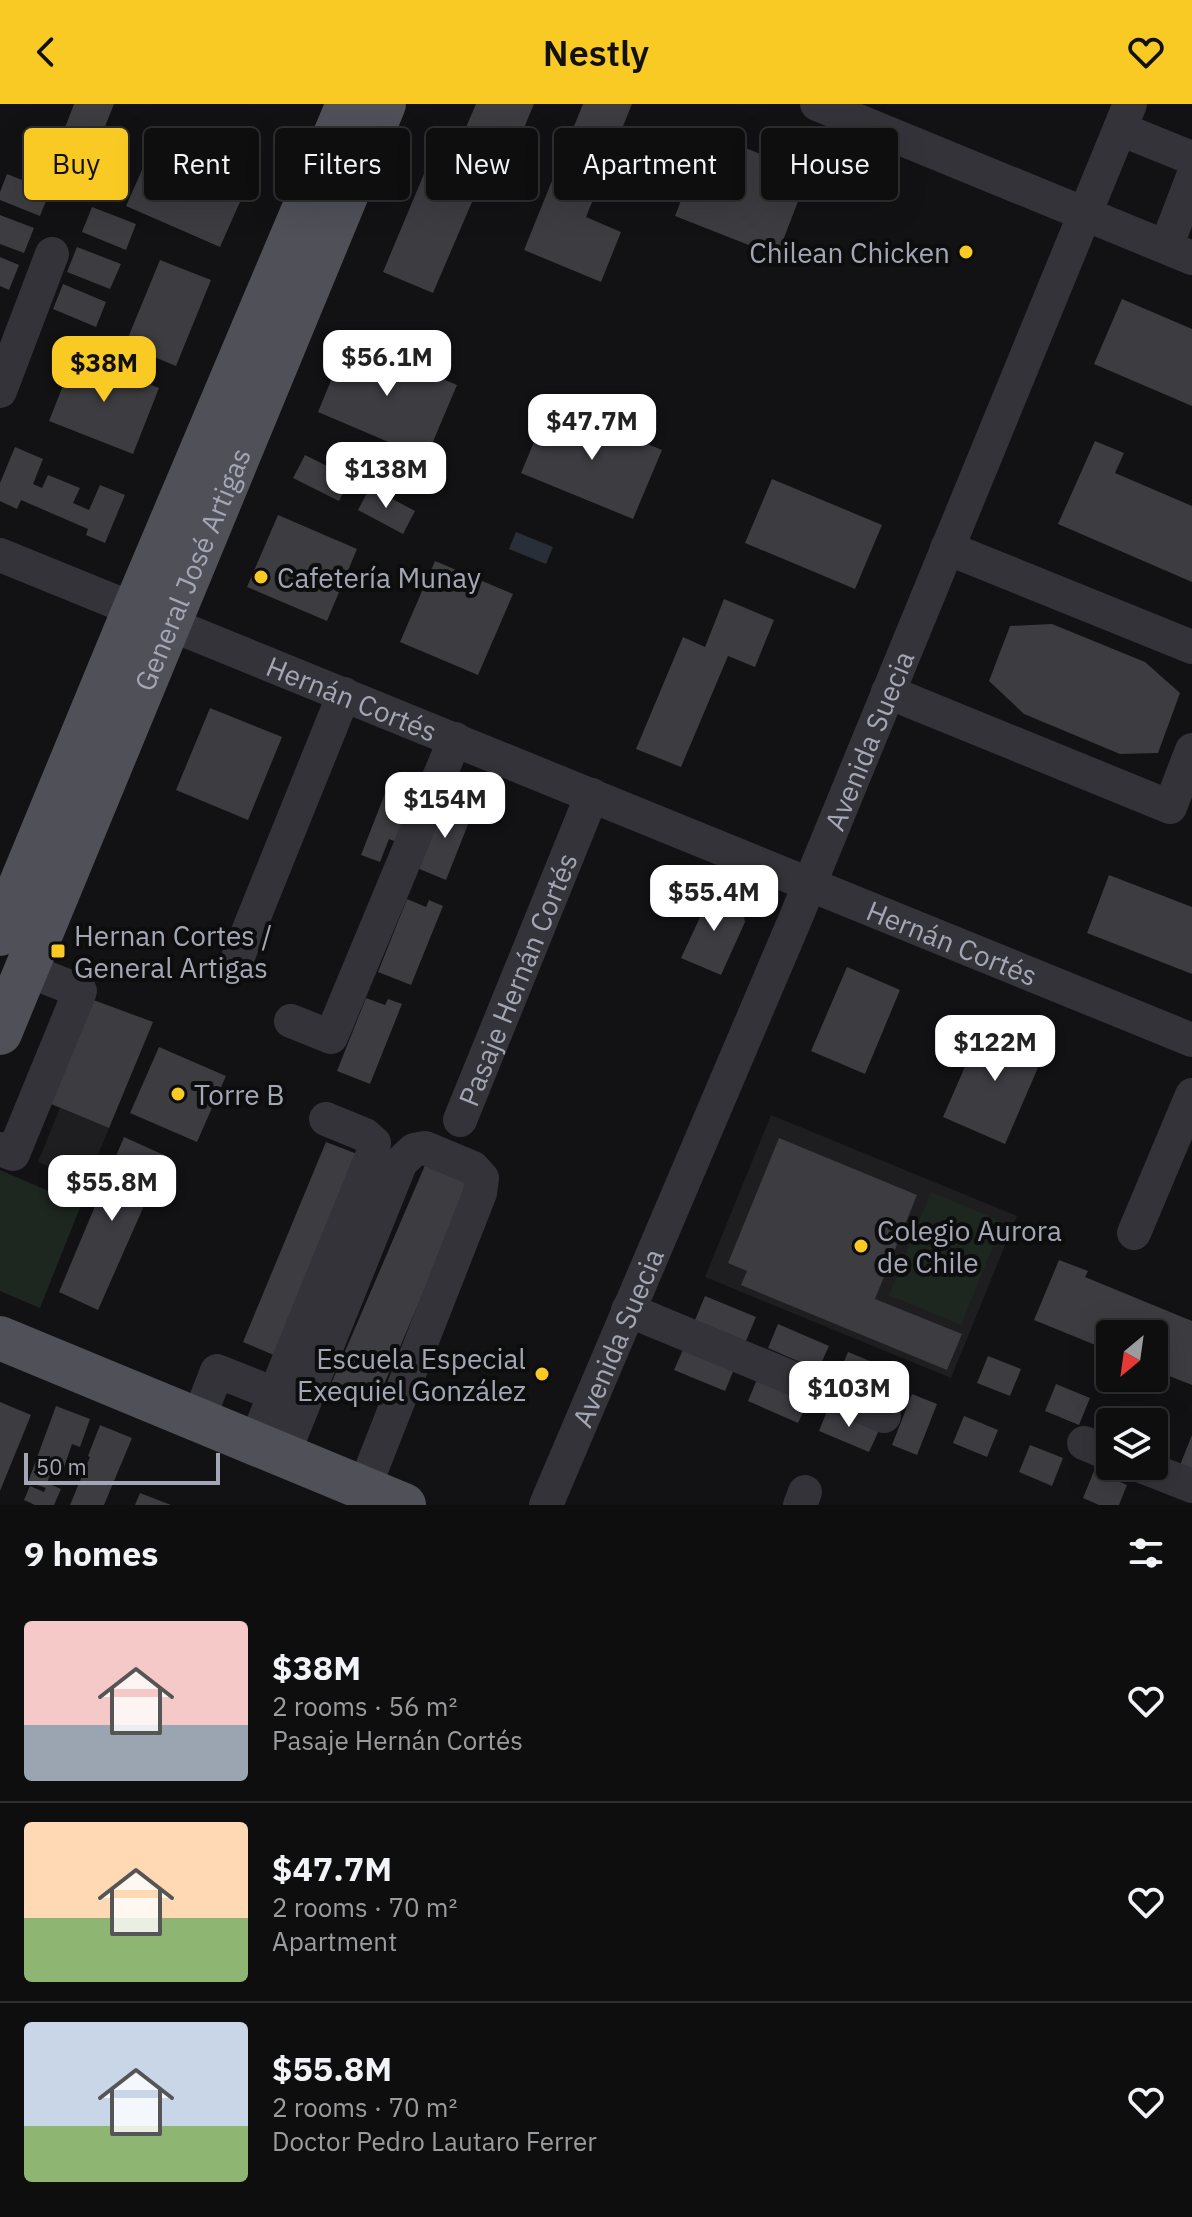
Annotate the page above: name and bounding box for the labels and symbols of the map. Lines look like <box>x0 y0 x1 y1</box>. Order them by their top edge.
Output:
place label: Chilean Chicken <box>749 234 950 271</box>
marker: Chilean Chicken <box>957 243 975 261</box>
pin: $56.1M <box>322 330 452 398</box>
pin: $38M <box>57 336 151 404</box>
pin: $47.7M <box>527 394 657 462</box>
street label: General José Artigas <box>125 442 258 696</box>
pin: $138M <box>330 442 442 510</box>
place label: Cafetería Munay <box>277 559 481 596</box>
marker: Cafetería Munay <box>252 568 270 586</box>
street label: Avenida Suecia <box>815 645 922 836</box>
street label: Hernán Cortés <box>261 647 443 749</box>
pin: $154M <box>389 772 501 840</box>
street label: Pasaje Hernán Cortés <box>449 847 585 1111</box>
pin: $55.4M <box>649 865 779 933</box>
street label: Hernán Cortés <box>861 891 1043 994</box>
place label: Hernan Cortes / General Artigas <box>74 917 272 986</box>
marker: Hernan Cortes / General Artigas <box>49 942 67 960</box>
pin: $122M <box>939 1015 1051 1083</box>
place label: Torre B <box>194 1076 285 1113</box>
marker: Torre B <box>169 1085 187 1103</box>
pin: $55.8M <box>47 1155 177 1223</box>
place label: Colegio Aurora de Chile <box>877 1212 1062 1281</box>
marker: Colegio Aurora de Chile <box>852 1237 870 1255</box>
street label: Avenida Suecia <box>563 1243 672 1433</box>
north arrow <box>1096 1320 1168 1392</box>
place label: Escuela Especial Exequiel González <box>297 1340 526 1409</box>
pin: $103M <box>793 1361 905 1429</box>
marker: Escuela Especial Exequiel González <box>533 1365 551 1383</box>
scale bar <box>24 1449 220 1485</box>

